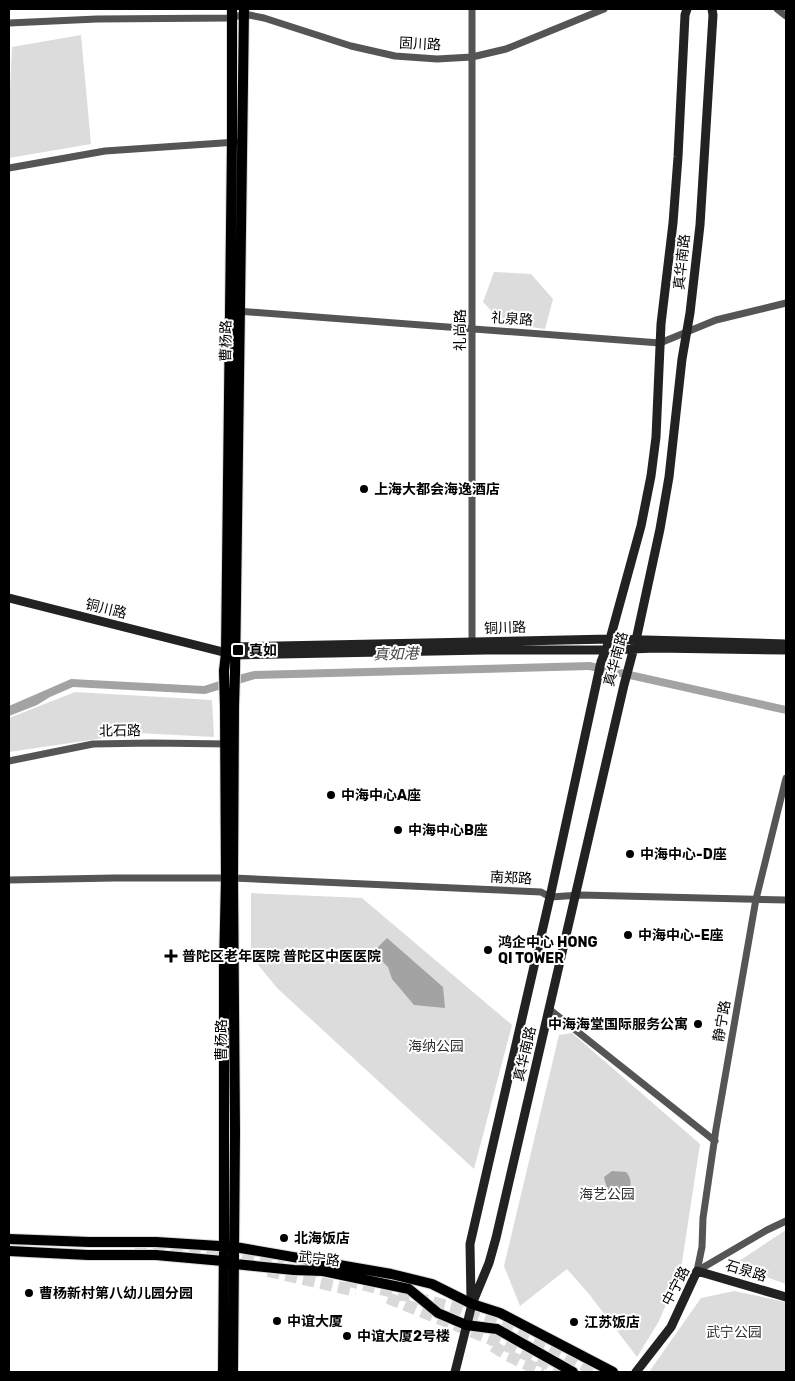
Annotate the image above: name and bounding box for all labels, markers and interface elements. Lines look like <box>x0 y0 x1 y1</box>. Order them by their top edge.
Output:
street label: 固川路 <box>399 34 441 54</box>
street label: 真华南路 <box>671 233 693 291</box>
street label: 礼尚路 <box>452 309 469 351</box>
street label: 礼泉路 <box>490 309 534 329</box>
street label: 曹杨路 <box>217 320 235 362</box>
place label: 上海大都会海逸酒店 <box>374 481 500 498</box>
marker: 上海大都会海逸酒店 <box>358 483 370 495</box>
street label: 铜川路 <box>84 596 128 622</box>
street label: 铜川路 <box>484 619 526 637</box>
street label: 真华南路 <box>601 630 631 688</box>
place label: 真如 <box>249 642 277 659</box>
marker: 真如 <box>231 643 245 657</box>
water label: 真如港 <box>373 645 421 663</box>
street label: 北石路 <box>99 722 141 740</box>
place label: 中海中心A座 <box>341 787 421 804</box>
marker: 中海中心A座 <box>325 789 337 801</box>
place label: 中海中心B座 <box>408 822 488 839</box>
marker: 中海中心B座 <box>392 824 404 836</box>
place label: 中海中心-D座 <box>640 846 727 863</box>
marker: 中海中心-D座 <box>624 848 636 860</box>
street label: 南郑路 <box>490 868 532 888</box>
place label: 中海中心-E座 <box>638 927 724 944</box>
marker: 中海中心-E座 <box>622 929 634 941</box>
place label: 鸿企中心 HONG QI TOWER <box>498 934 598 967</box>
marker: 鸿企中心 HONG QI TOWER <box>482 944 494 956</box>
place label: 普陀区老年医院 普陀区中医医院 <box>182 948 381 965</box>
marker: 普陀区老年医院 普陀区中医医院 <box>164 949 178 963</box>
street label: 静宁路 <box>710 999 734 1043</box>
place label: 中海海堂国际服务公寓 <box>548 1016 688 1033</box>
marker: 中海海堂国际服务公寓 <box>692 1018 704 1030</box>
street label: 曹杨路 <box>213 1019 230 1061</box>
street label: 真华南路 <box>510 1025 540 1083</box>
park label: 海纳公园 <box>408 1038 464 1055</box>
park label: 海艺公园 <box>579 1186 635 1203</box>
place label: 北海饭店 <box>294 1230 350 1247</box>
marker: 北海饭店 <box>278 1232 290 1244</box>
street label: 武宁路 <box>297 1248 341 1270</box>
street label: 石泉路 <box>723 1257 769 1285</box>
street label: 中宁路 <box>659 1263 693 1309</box>
place label: 曹杨新村第八幼儿园分园 <box>39 1285 193 1302</box>
marker: 曹杨新村第八幼儿园分园 <box>23 1287 35 1299</box>
place label: 中谊大厦 <box>287 1313 343 1330</box>
place label: 江苏饭店 <box>584 1314 640 1331</box>
marker: 中谊大厦 <box>271 1315 283 1327</box>
marker: 江苏饭店 <box>568 1316 580 1328</box>
park label: 武宁公园 <box>706 1324 762 1341</box>
place label: 中谊大厦2号楼 <box>357 1328 450 1345</box>
marker: 中谊大厦2号楼 <box>341 1330 353 1342</box>

